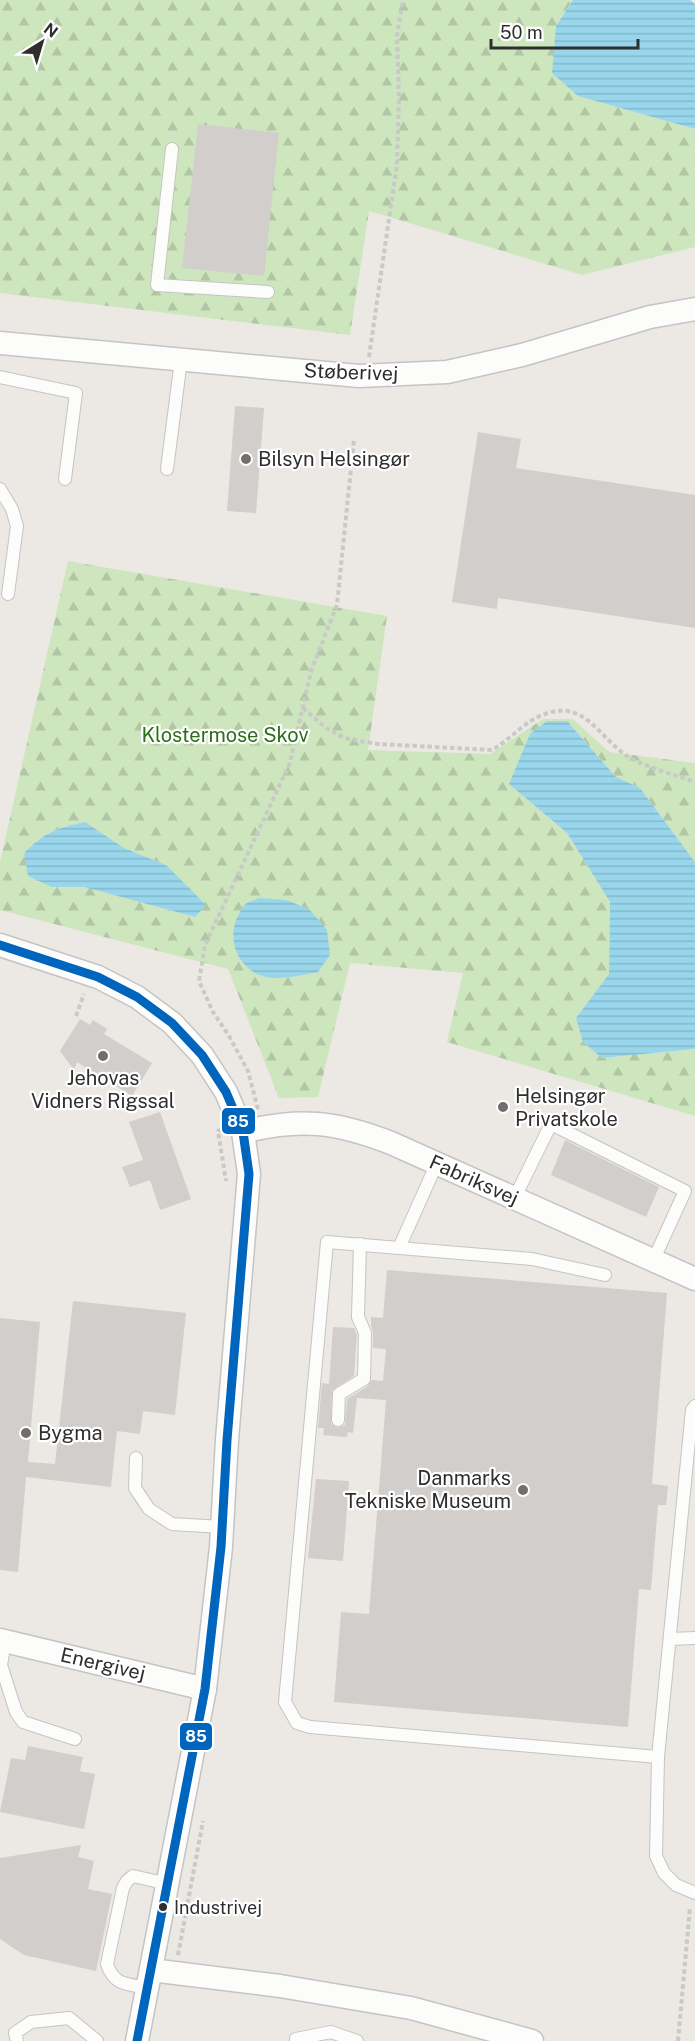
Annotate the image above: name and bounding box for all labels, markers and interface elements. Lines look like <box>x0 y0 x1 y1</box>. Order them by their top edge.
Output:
north arrow <box>12 12 72 72</box>
scale bar <box>491 12 638 50</box>
text: N <box>40 19 61 42</box>
text: 50 m <box>500 22 543 43</box>
street label: Støberivej <box>303 358 399 386</box>
place label: Bilsyn Helsingør <box>258 447 410 471</box>
marker: Bilsyn Helsingør <box>239 452 253 466</box>
park label: Klostermose Skov <box>141 723 309 747</box>
marker: Jehovas Vidners Rigssal <box>96 1049 110 1063</box>
place label: Jehovas Vidners Rigssal <box>31 1066 175 1113</box>
place label: Helsingør Privatskole <box>515 1084 618 1131</box>
marker: Helsingør Privatskole <box>496 1100 510 1114</box>
line badge: 85 <box>221 1107 256 1135</box>
text: 85 <box>227 1112 249 1131</box>
street label: Fabriksvej <box>426 1150 522 1210</box>
place label: Bygma <box>38 1421 103 1445</box>
marker: Bygma <box>19 1426 33 1440</box>
place label: Danmarks Tekniske Museum <box>345 1466 511 1513</box>
marker: Danmarks Tekniske Museum <box>516 1483 530 1497</box>
street label: Energivej <box>58 1643 148 1685</box>
line badge: 85 <box>179 1722 213 1751</box>
text: 85 <box>185 1727 207 1746</box>
place label: Industrivej <box>174 1897 262 1918</box>
marker: Industrivej <box>157 1901 169 1913</box>

